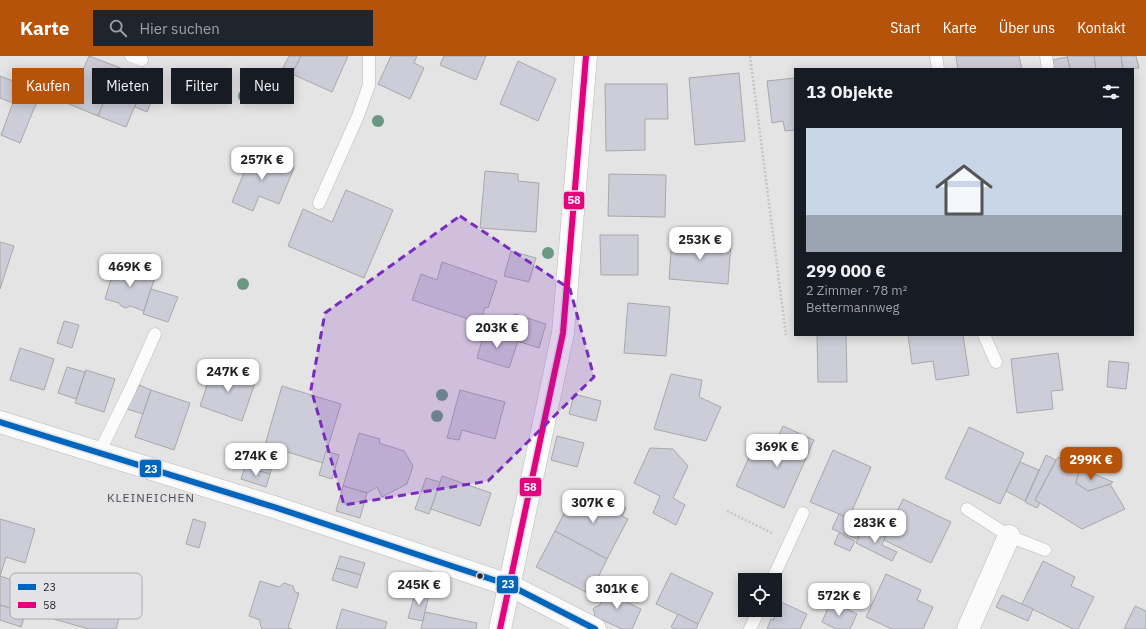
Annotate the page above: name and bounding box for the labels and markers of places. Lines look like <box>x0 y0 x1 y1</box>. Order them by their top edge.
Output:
pin: 257K € <box>229 147 295 181</box>
pin: 253K € <box>667 227 733 261</box>
pin: 469K € <box>97 254 163 288</box>
pin: 203K € <box>464 315 530 349</box>
pin: 247K € <box>195 359 261 393</box>
pin: 369K € <box>744 434 810 468</box>
pin: 274K € <box>223 443 289 477</box>
pin: 299K € <box>1058 447 1124 481</box>
pin: 307K € <box>560 490 626 524</box>
pin: 283K € <box>842 510 908 544</box>
unlabelled marker <box>475 571 485 581</box>
pin: 245K € <box>386 572 452 606</box>
pin: 301K € <box>584 576 650 610</box>
pin: 572K € <box>806 583 872 617</box>

